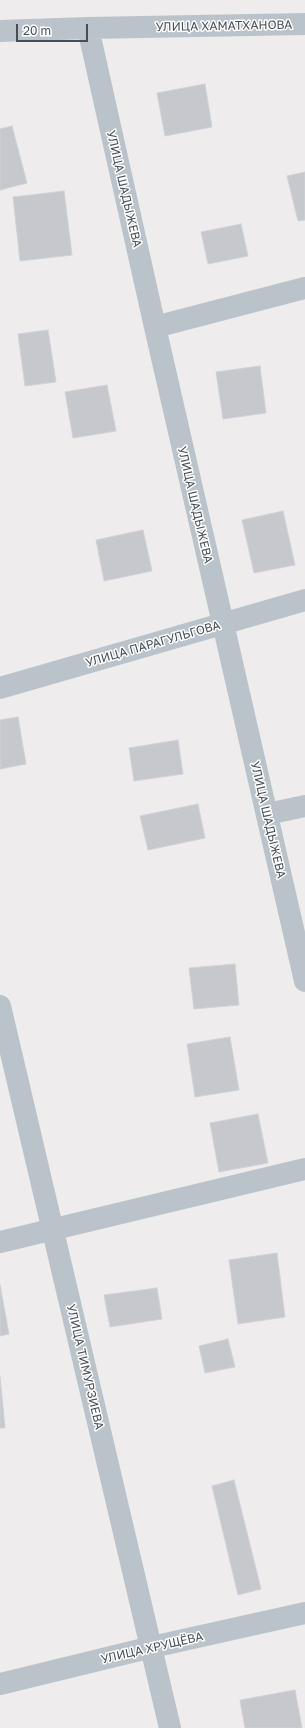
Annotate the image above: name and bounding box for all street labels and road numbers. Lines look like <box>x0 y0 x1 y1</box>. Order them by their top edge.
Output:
street label: УЛИЦА ХАМАТХАНОВА <box>156 18 292 34</box>
street label: УЛИЦА ШАДЫЖЕВА <box>104 129 144 249</box>
street label: УЛИЦА ШАДЫЖЕВА <box>175 445 215 565</box>
street label: УЛИЦА ПАРАГУЛЬГОВА <box>84 618 222 670</box>
street label: УЛИЦА ШАДЫЖЕВА <box>248 760 288 880</box>
street label: УЛИЦА ТИМУРЗИЕВА <box>64 1303 106 1431</box>
street label: УЛИЦА ХРУЩЁВА <box>100 1629 204 1667</box>

